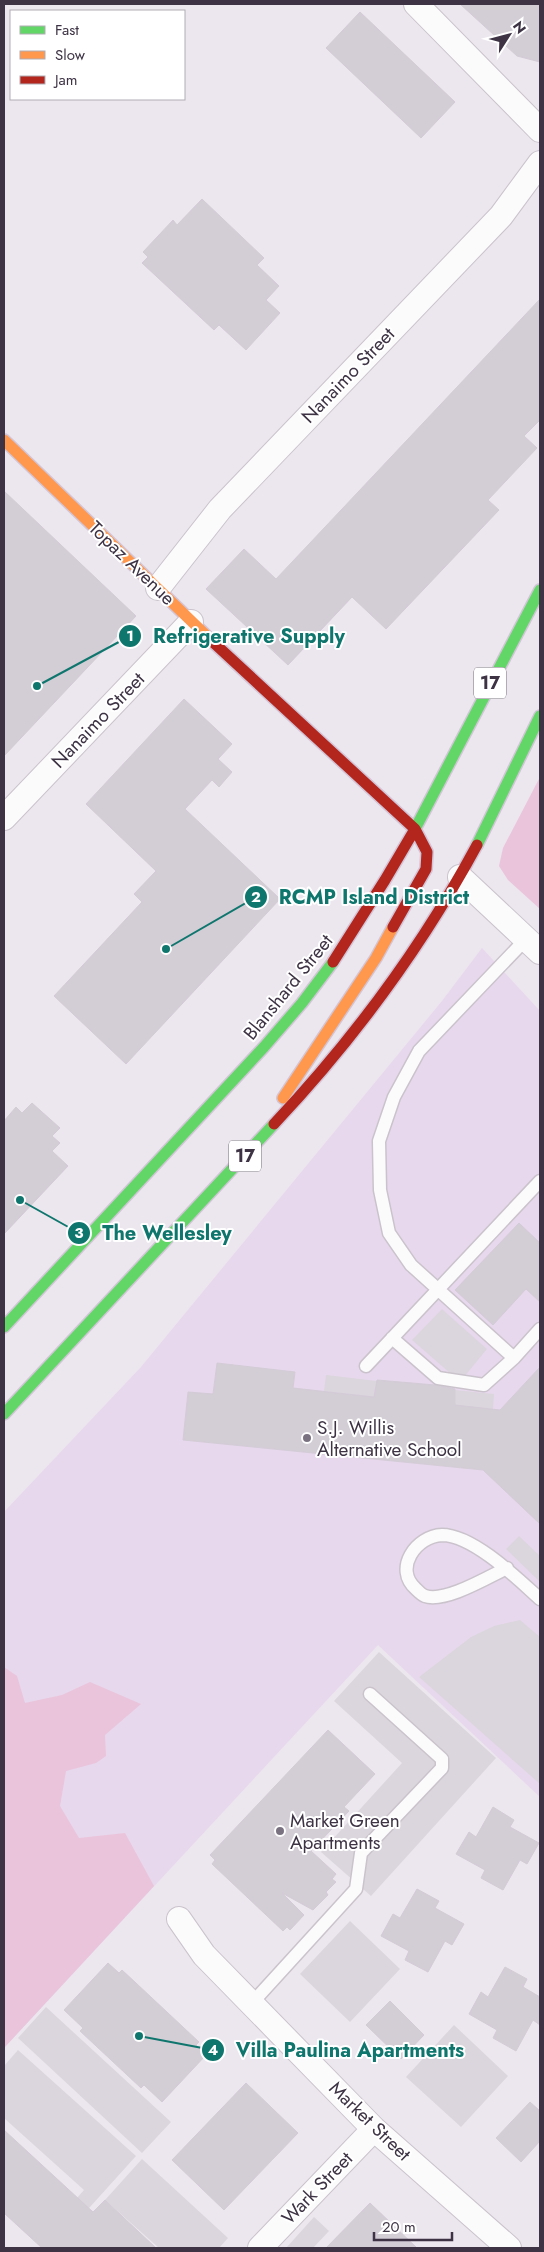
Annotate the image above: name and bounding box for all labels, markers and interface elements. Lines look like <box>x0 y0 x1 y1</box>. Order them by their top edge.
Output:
legend <box>10 10 185 100</box>
north arrow <box>484 10 534 60</box>
text: N <box>508 17 531 38</box>
text: Fast <box>55 19 79 41</box>
text: Slow <box>55 44 86 66</box>
text: Jam <box>53 69 78 91</box>
street label: Nanaimo Street <box>295 321 401 429</box>
street label: Topaz Avenue <box>83 515 181 611</box>
callout: Refrigerative Supply <box>118 619 355 654</box>
text: Refrigerative Supply <box>153 622 345 651</box>
text: 1 <box>126 625 134 647</box>
street label: Nanaimo Street <box>45 666 151 774</box>
road number: 17 <box>474 668 506 698</box>
callout: RCMP Island District <box>244 880 479 915</box>
text: RCMP Island District <box>279 883 470 912</box>
text: 2 <box>251 886 261 908</box>
street label: Blanshard Street <box>237 928 339 1046</box>
road number: 17 <box>229 1140 261 1172</box>
callout: The Wellesley <box>67 1215 241 1250</box>
text: The Wellesley <box>102 1219 232 1248</box>
text: 3 <box>74 1222 84 1244</box>
place label: S.J. Willis Alternative School <box>317 1414 462 1463</box>
marker: S.J. Willis Alternative School <box>301 1432 313 1444</box>
place label: Market Green Apartments <box>290 1807 400 1856</box>
marker: Market Green Apartments <box>274 1825 286 1837</box>
callout: Villa Paulina Apartments <box>200 2032 474 2067</box>
text: Villa Paulina Apartments <box>235 2036 464 2065</box>
text: 4 <box>208 2039 218 2061</box>
street label: Market Street <box>323 2075 417 2167</box>
street label: Wark Street <box>275 2145 359 2230</box>
scale bar <box>374 2210 452 2242</box>
text: 20 m <box>382 2216 416 2238</box>

